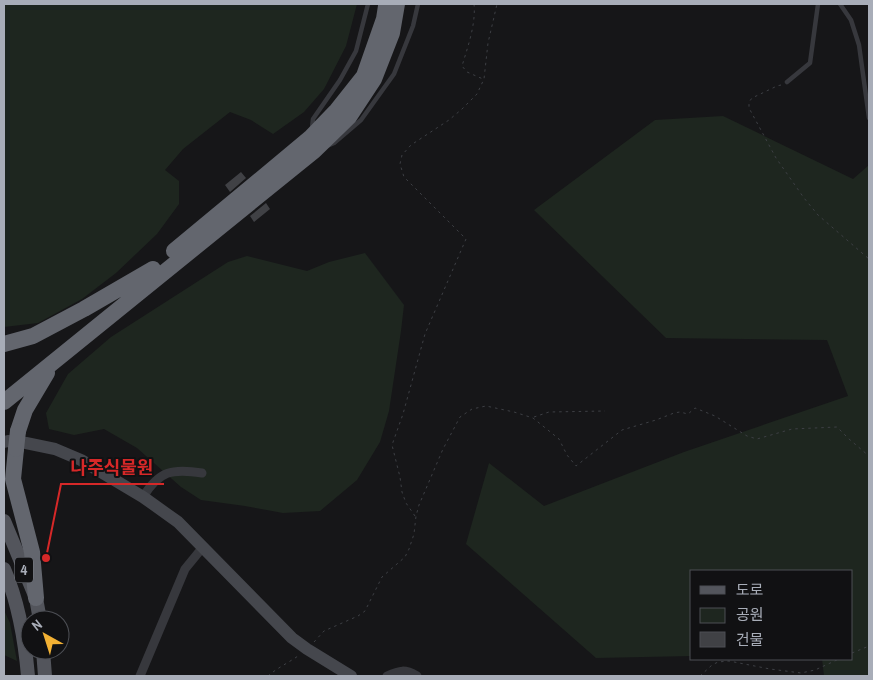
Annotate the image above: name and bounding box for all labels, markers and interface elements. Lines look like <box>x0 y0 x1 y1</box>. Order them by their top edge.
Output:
callout: 나주식물원 <box>61 451 164 484</box>
text: 나주식물원 <box>71 455 153 480</box>
road number: 4 <box>15 558 33 582</box>
legend <box>690 570 853 660</box>
text: 도로 <box>736 579 764 600</box>
text: 공원 <box>736 604 764 625</box>
north arrow <box>20 610 70 660</box>
text: N <box>28 615 46 635</box>
text: 건물 <box>736 629 764 650</box>

